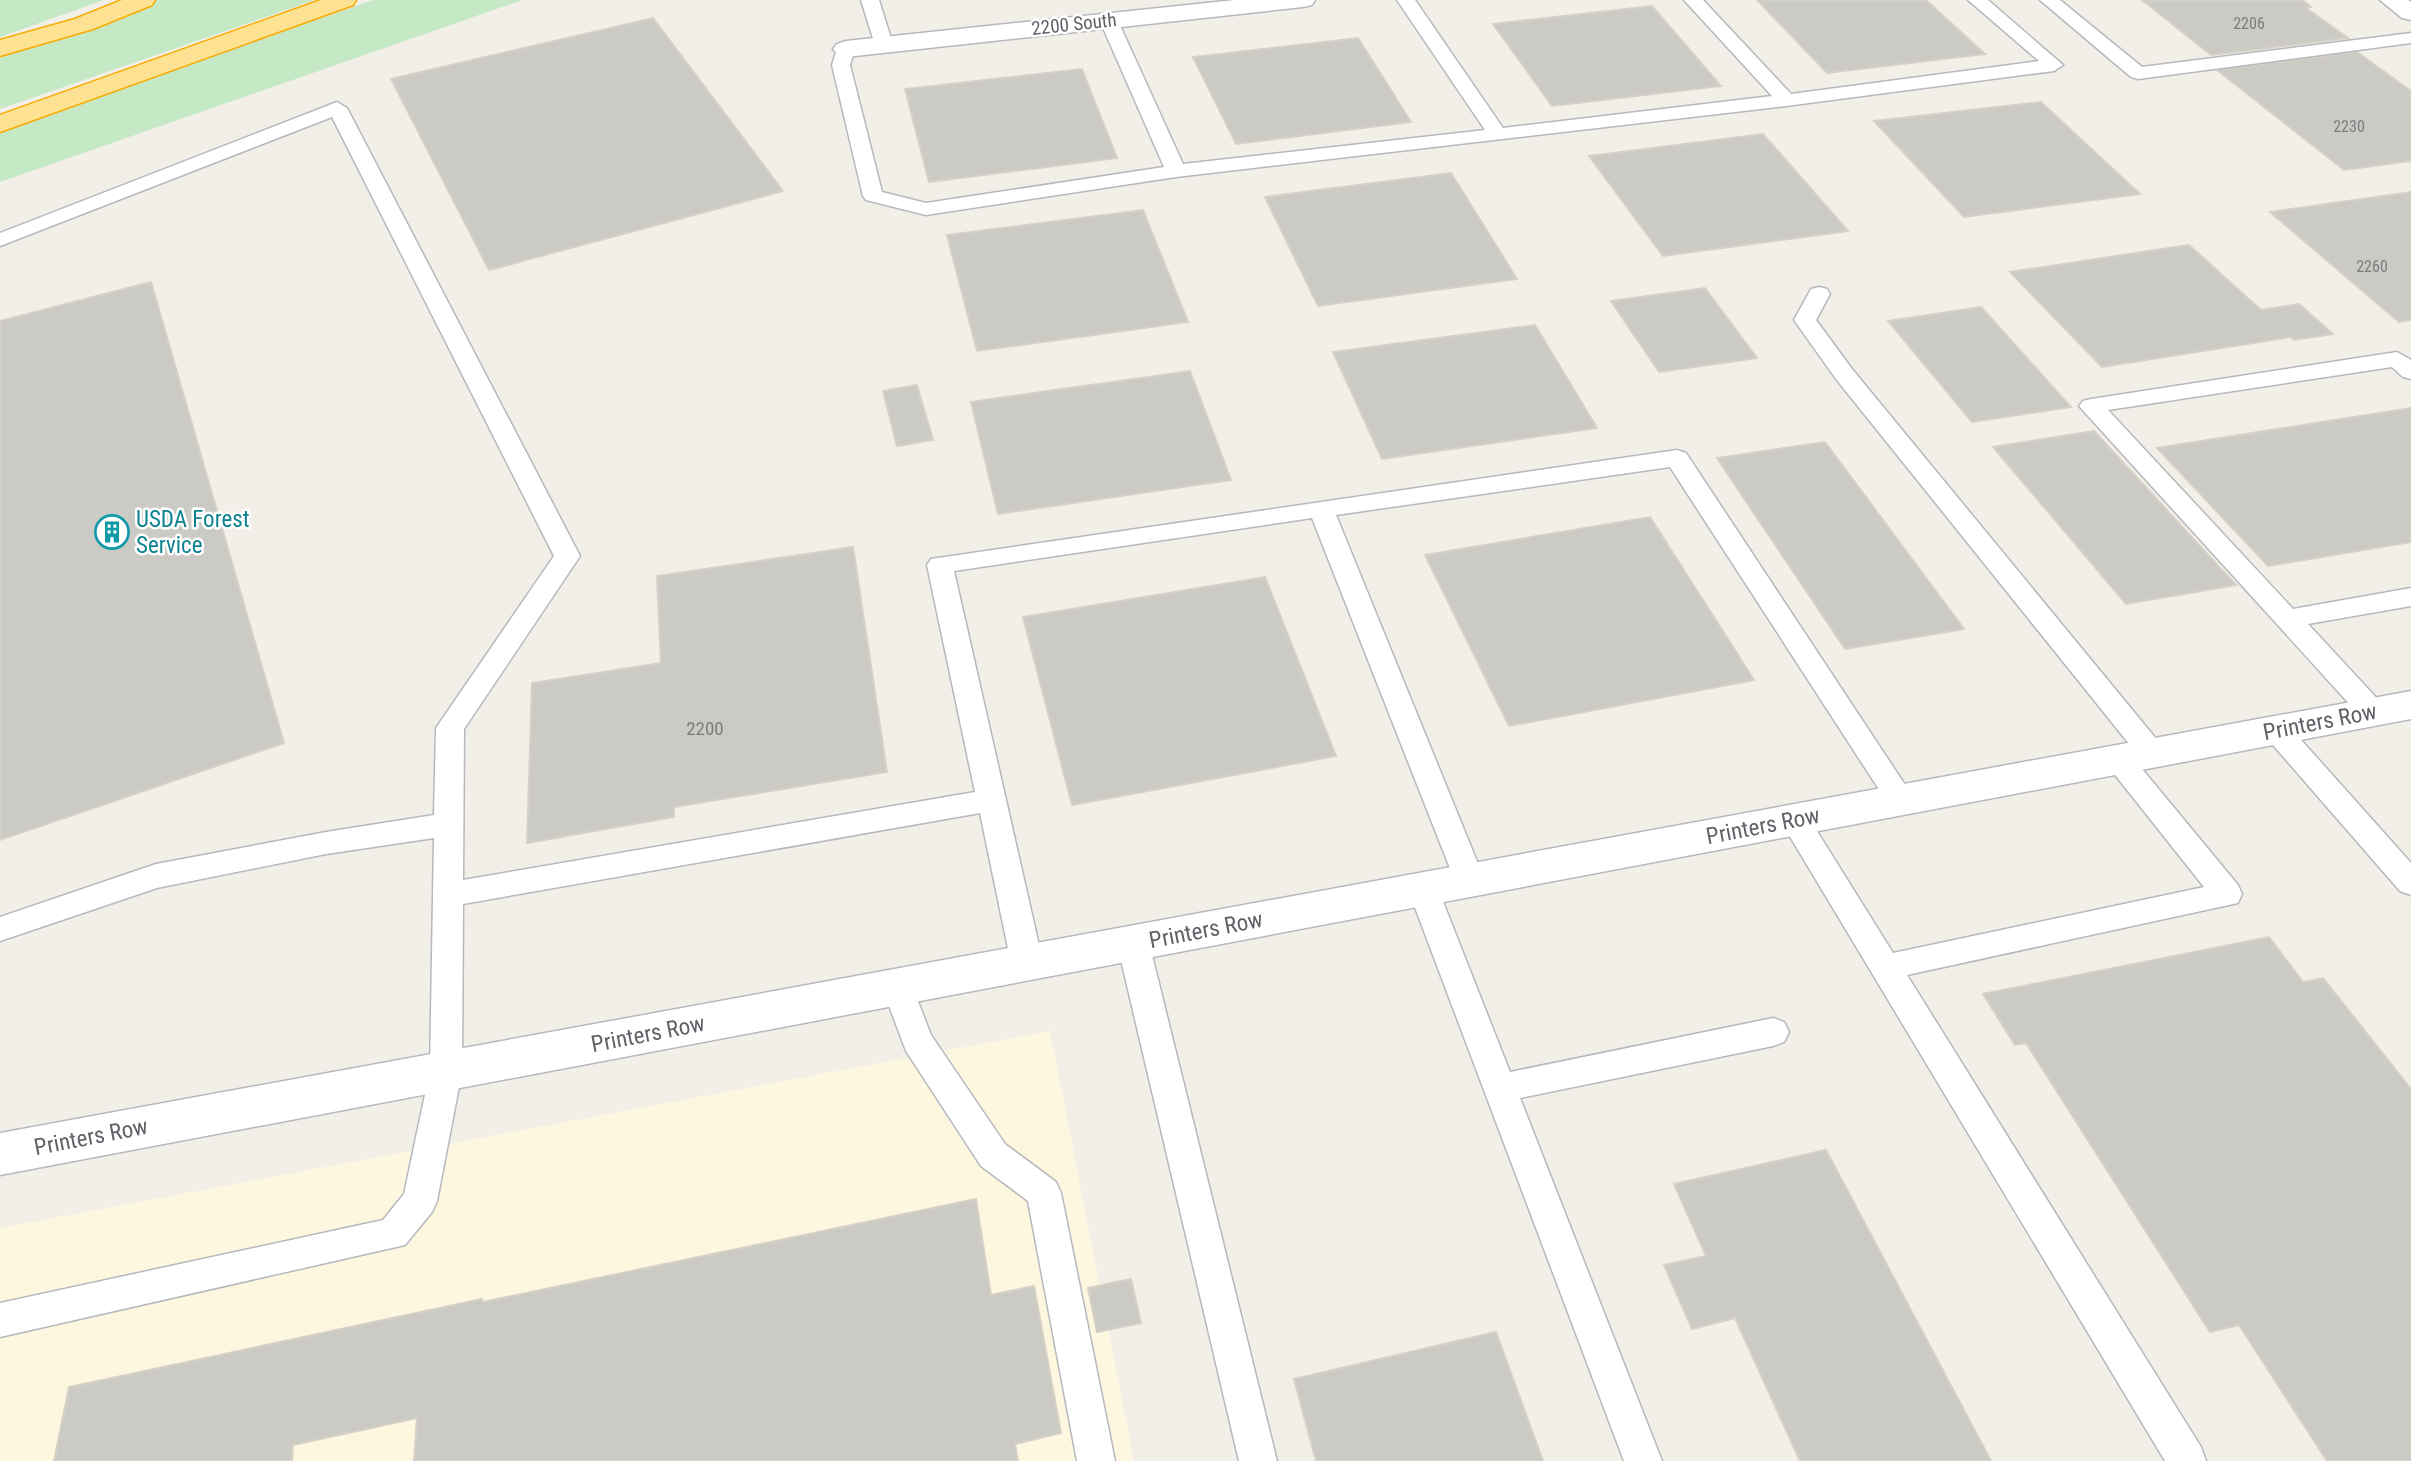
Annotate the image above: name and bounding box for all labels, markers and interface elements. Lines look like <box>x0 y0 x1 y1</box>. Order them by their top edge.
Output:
street label: 2200 South <box>1030 8 1118 40</box>
house number: 2206 <box>2233 14 2265 33</box>
house number: 2230 <box>2333 117 2365 136</box>
house number: 2260 <box>2356 257 2388 276</box>
place label: USDA Forest Service <box>136 506 250 559</box>
building icon: USDA Forest Service <box>93 513 131 551</box>
street label: Printers Row <box>2261 698 2379 746</box>
house number: 2200 <box>686 717 724 740</box>
street label: Printers Row <box>1704 802 1822 850</box>
street label: Printers Row <box>1147 906 1265 954</box>
street label: Printers Row <box>589 1010 707 1058</box>
street label: Printers Row <box>32 1113 150 1161</box>

